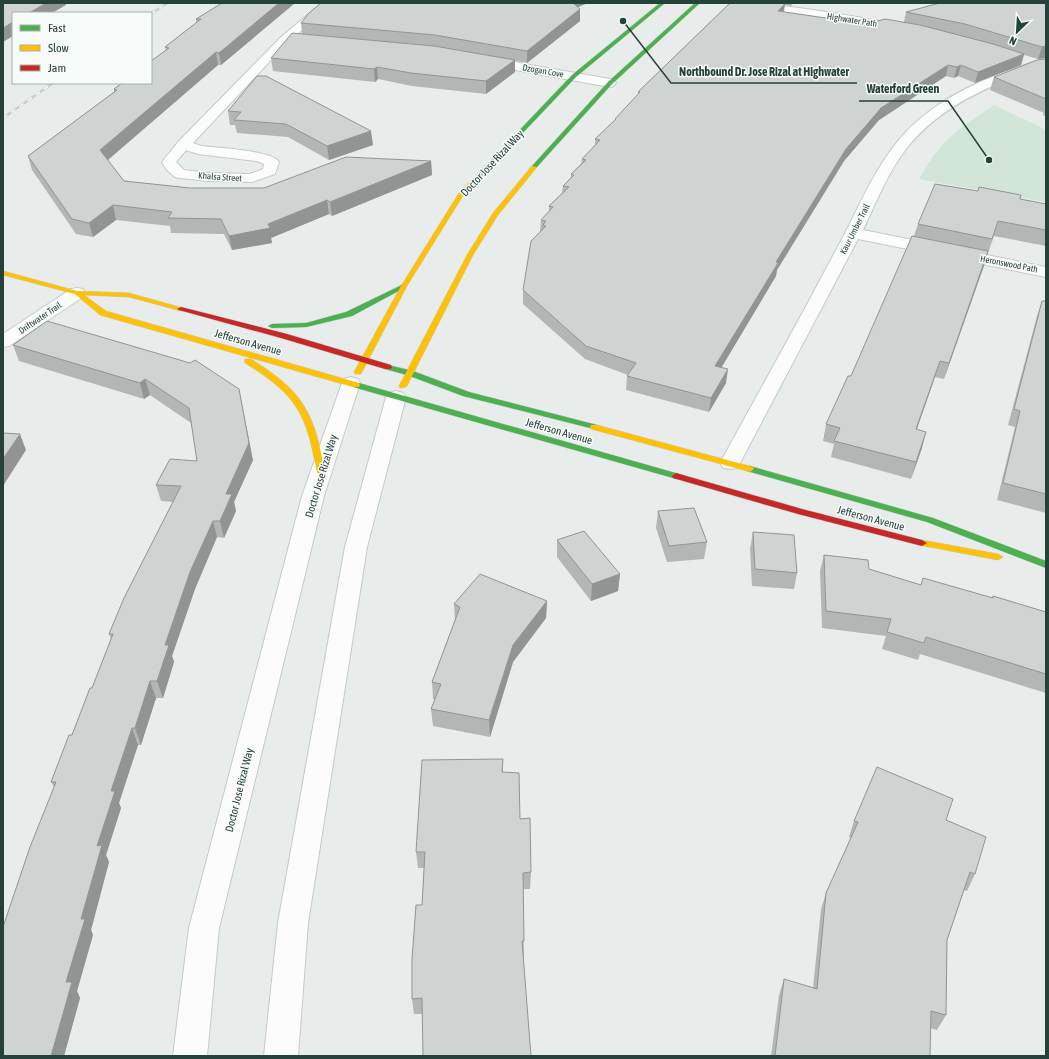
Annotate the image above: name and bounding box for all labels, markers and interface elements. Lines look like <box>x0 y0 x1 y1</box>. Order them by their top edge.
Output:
street label: Highwater Path <box>826 11 878 29</box>
legend <box>12 12 152 84</box>
north arrow <box>997 12 1037 52</box>
text: Fast <box>48 21 66 35</box>
text: N <box>1007 34 1018 48</box>
text: Slow <box>48 41 69 55</box>
callout: Northbound Dr. Jose Rizal at Highwater <box>671 59 857 83</box>
text: Jam <box>48 61 66 75</box>
street label: Dzogan Cove <box>522 62 564 80</box>
text: Northbound Dr. Jose Rizal at Highwater <box>679 65 849 79</box>
callout: Waterford Green <box>859 77 948 101</box>
text: Waterford Green <box>866 82 939 96</box>
street label: Doctor Jose Rizal Way <box>458 127 526 199</box>
street label: Khalsa Street <box>198 170 243 184</box>
street label: Kaur Umber Trail <box>838 202 872 256</box>
street label: Heronswood Path <box>979 254 1039 274</box>
street label: Driftwater Trail <box>17 300 64 336</box>
street label: Jefferson Avenue <box>213 327 283 357</box>
street label: Jefferson Avenue <box>524 416 594 446</box>
street label: Doctor Jose Rizal Way <box>303 433 339 519</box>
street label: Jefferson Avenue <box>836 503 906 533</box>
street label: Doctor Jose Rizal Way <box>223 746 255 833</box>

